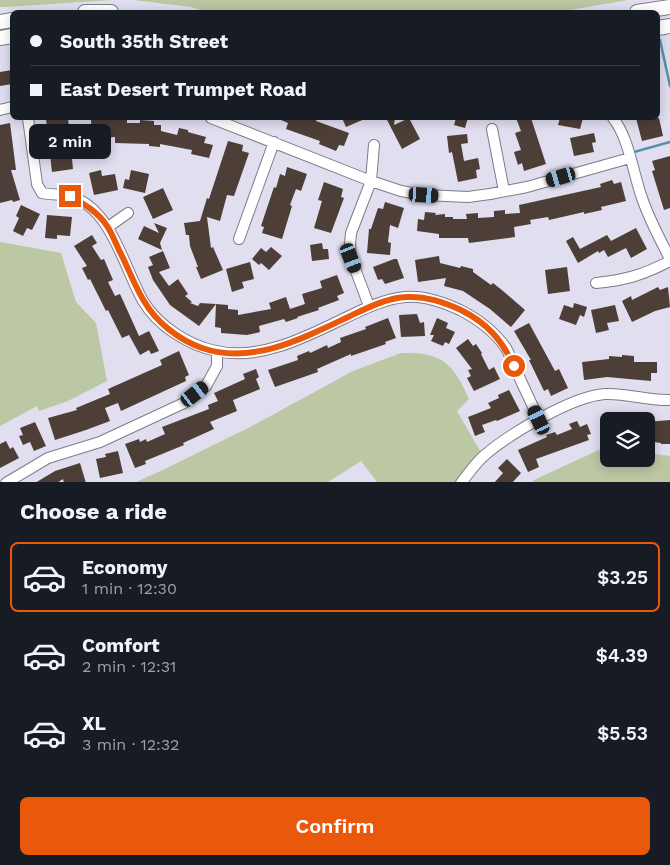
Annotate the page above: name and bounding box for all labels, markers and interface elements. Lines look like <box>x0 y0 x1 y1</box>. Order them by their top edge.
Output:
text: South 35th Street <box>60 30 228 53</box>
text: East Desert Trumpet Road <box>60 78 307 101</box>
callout: 2 min <box>29 124 111 158</box>
text: 2 min <box>48 132 92 151</box>
car <box>544 166 577 188</box>
route end <box>59 185 81 207</box>
car <box>408 187 439 203</box>
car <box>338 241 363 275</box>
route start <box>503 355 525 377</box>
car <box>178 379 211 409</box>
car <box>525 403 552 437</box>
map controls <box>600 412 655 467</box>
button: layers <box>600 412 655 467</box>
text: Choose a ride <box>20 499 167 524</box>
icon: car <box>22 555 67 600</box>
text: Economy <box>82 556 167 579</box>
text: $3.25 <box>597 566 648 589</box>
text: 1 min · 12:30 <box>82 579 177 598</box>
icon: car <box>22 633 67 678</box>
text: Comfort <box>82 634 160 657</box>
text: $4.39 <box>596 644 648 667</box>
text: 2 min · 12:31 <box>82 657 176 676</box>
icon: car <box>22 711 67 756</box>
text: XL <box>82 712 106 735</box>
text: $5.53 <box>597 722 648 745</box>
text: 3 min · 12:32 <box>82 735 179 754</box>
button: Confirm <box>20 797 650 855</box>

